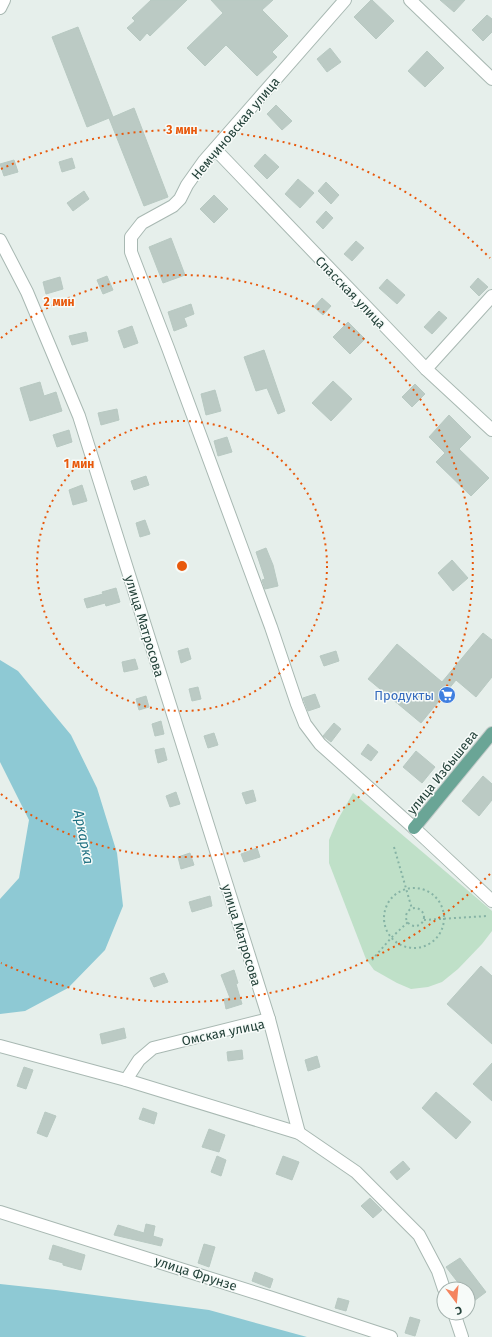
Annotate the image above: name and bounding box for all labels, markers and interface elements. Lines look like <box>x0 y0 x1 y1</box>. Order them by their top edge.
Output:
street label: Немчиновская улица <box>188 74 283 182</box>
text: 3 мин <box>165 123 198 137</box>
street label: Спасская улица <box>312 253 389 332</box>
text: 2 мин <box>43 295 75 309</box>
text: 1 мин <box>64 457 94 471</box>
centre of rings <box>175 559 189 573</box>
street label: улица Матросова <box>122 573 167 679</box>
supermarket icon: Продукты <box>437 685 457 705</box>
place label: Продукты <box>374 688 434 703</box>
street label: улица Избышева <box>404 727 481 817</box>
water label: Аркарка <box>70 808 97 866</box>
street label: улица Матросова <box>219 882 264 988</box>
street label: Омская улица <box>180 1016 266 1049</box>
street label: улица Фрунзе <box>153 1253 239 1294</box>
north arrow <box>436 1281 476 1321</box>
text: С <box>453 1303 463 1317</box>

